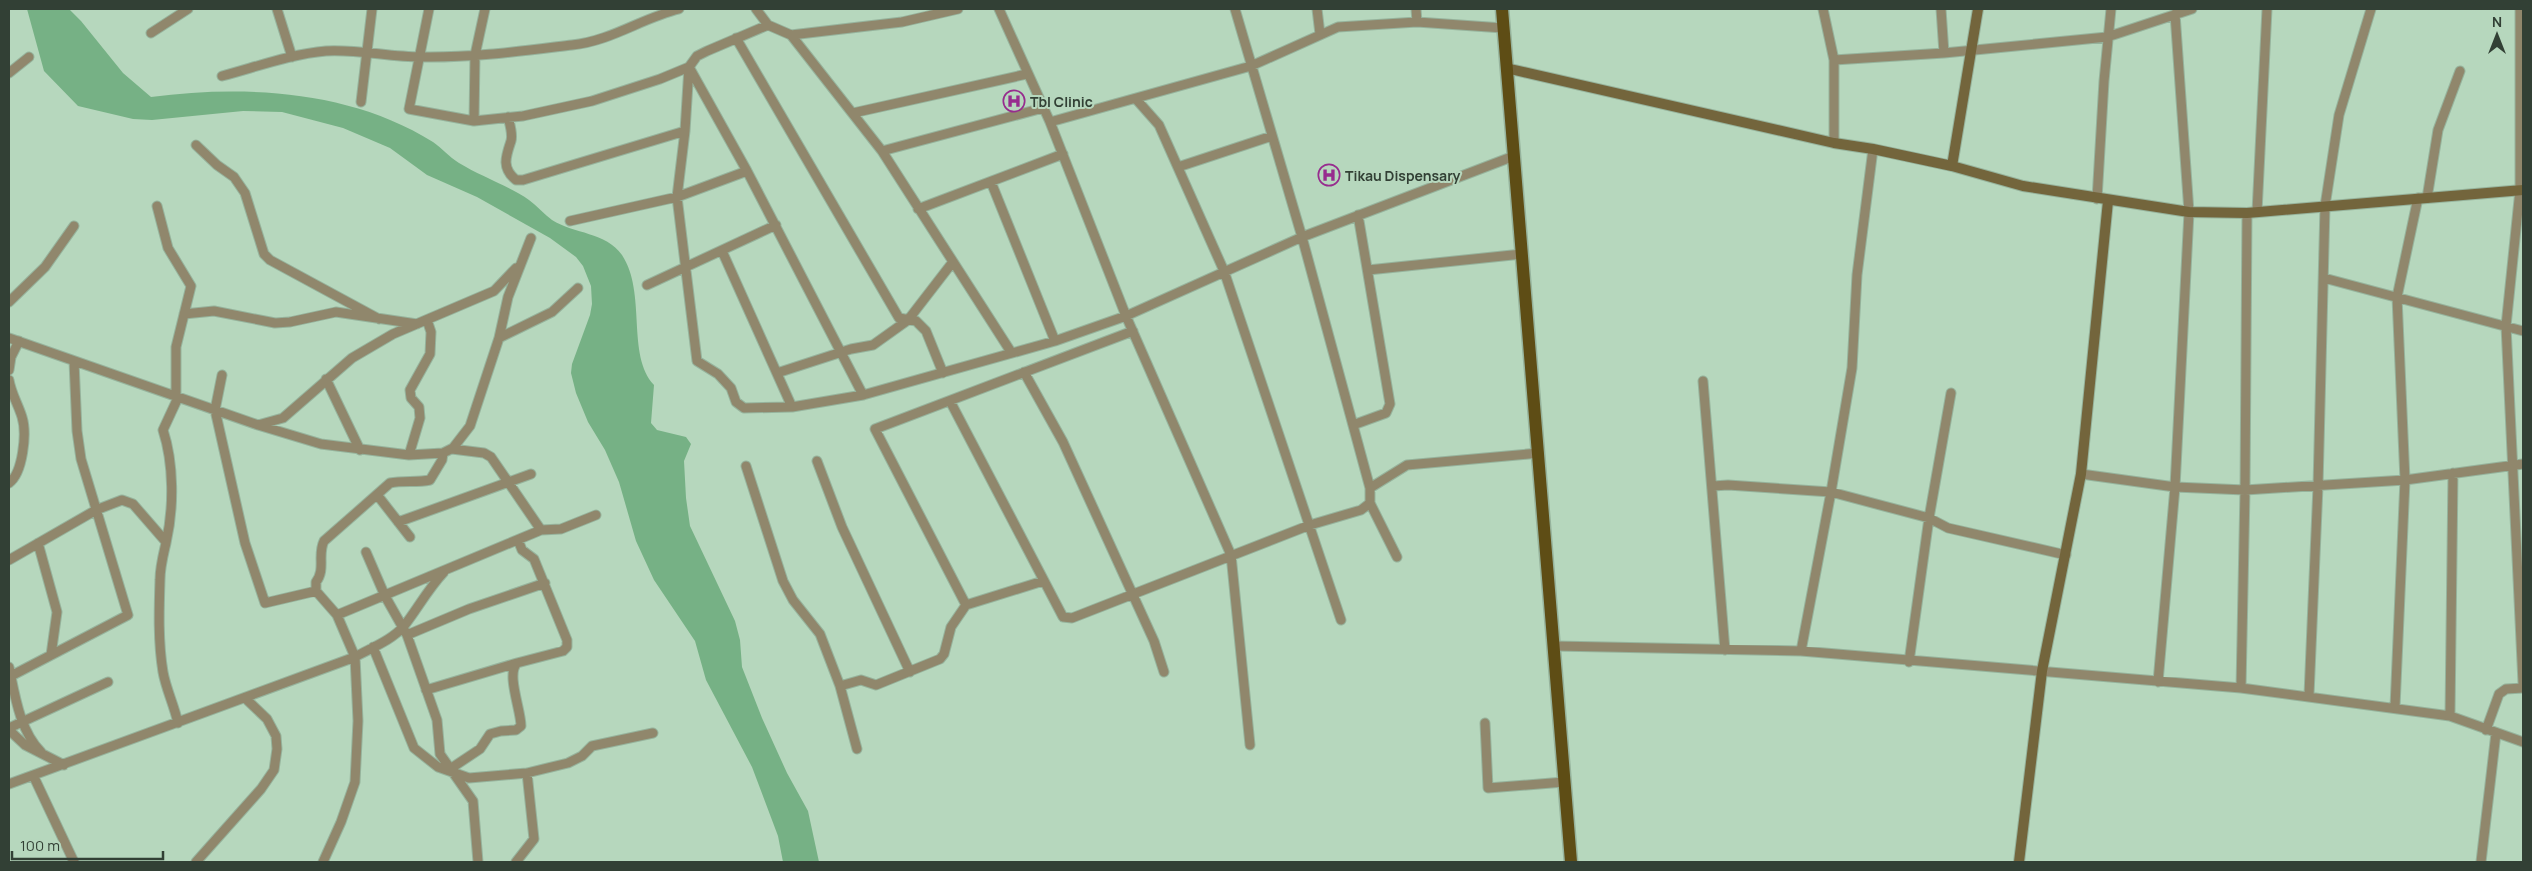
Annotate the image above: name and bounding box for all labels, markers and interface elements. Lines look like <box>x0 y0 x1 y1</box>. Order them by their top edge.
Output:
north arrow <box>2472 10 2522 60</box>
text: N <box>2492 12 2502 31</box>
hospital icon: Tbl Clinic <box>1002 89 1026 113</box>
place label: Tbl Clinic <box>1030 92 1093 111</box>
hospital icon: Tikau Dispensary <box>1317 163 1341 187</box>
place label: Tikau Dispensary <box>1345 166 1460 185</box>
scale bar <box>12 828 164 860</box>
text: 100 m <box>20 835 60 856</box>

